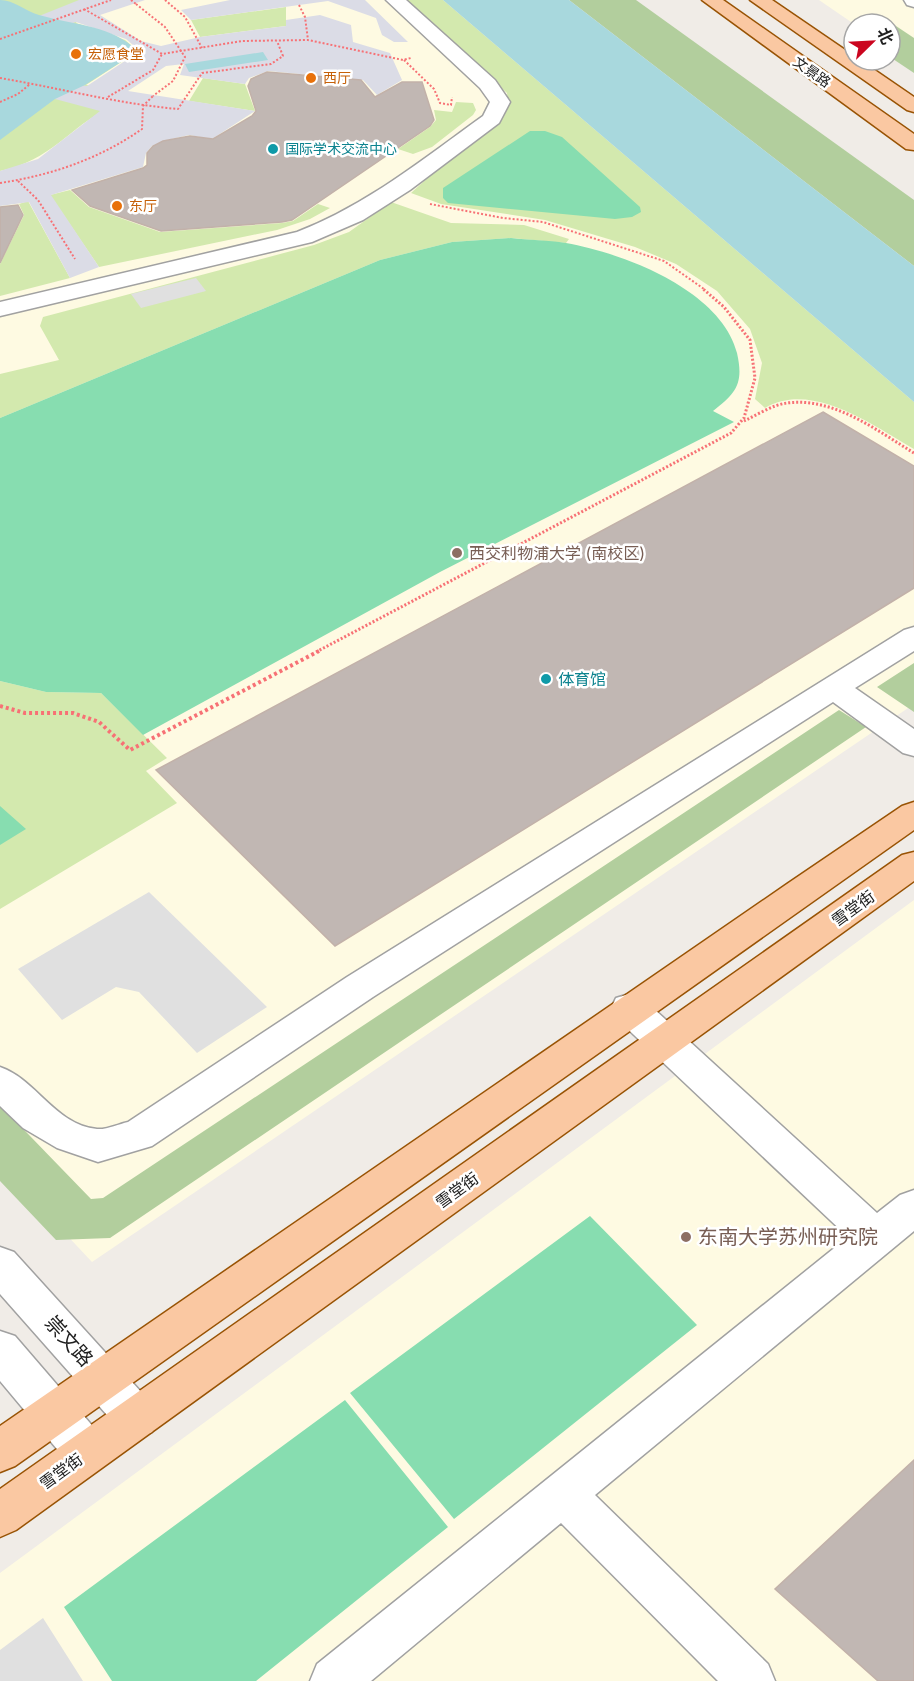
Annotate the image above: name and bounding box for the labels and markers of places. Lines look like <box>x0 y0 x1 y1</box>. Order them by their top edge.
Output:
place label: 宏愿食堂 <box>88 45 144 62</box>
marker: 宏愿食堂 <box>69 47 83 61</box>
place label: 西厅 <box>323 69 351 86</box>
marker: 西厅 <box>304 71 318 85</box>
place label: 国际学术交流中心 <box>285 140 397 157</box>
marker: 国际学术交流中心 <box>266 142 280 156</box>
place label: 东厅 <box>129 197 157 214</box>
marker: 东厅 <box>110 199 124 213</box>
place label: 西交利物浦大学 (南校区) <box>469 543 645 563</box>
marker: 西交利物浦大学 (南校区) <box>450 546 464 560</box>
place label: 体育馆 <box>558 669 606 689</box>
marker: 体育馆 <box>539 672 553 686</box>
place label: 东南大学苏州研究院 <box>698 1225 878 1249</box>
marker: 东南大学苏州研究院 <box>679 1230 693 1244</box>

